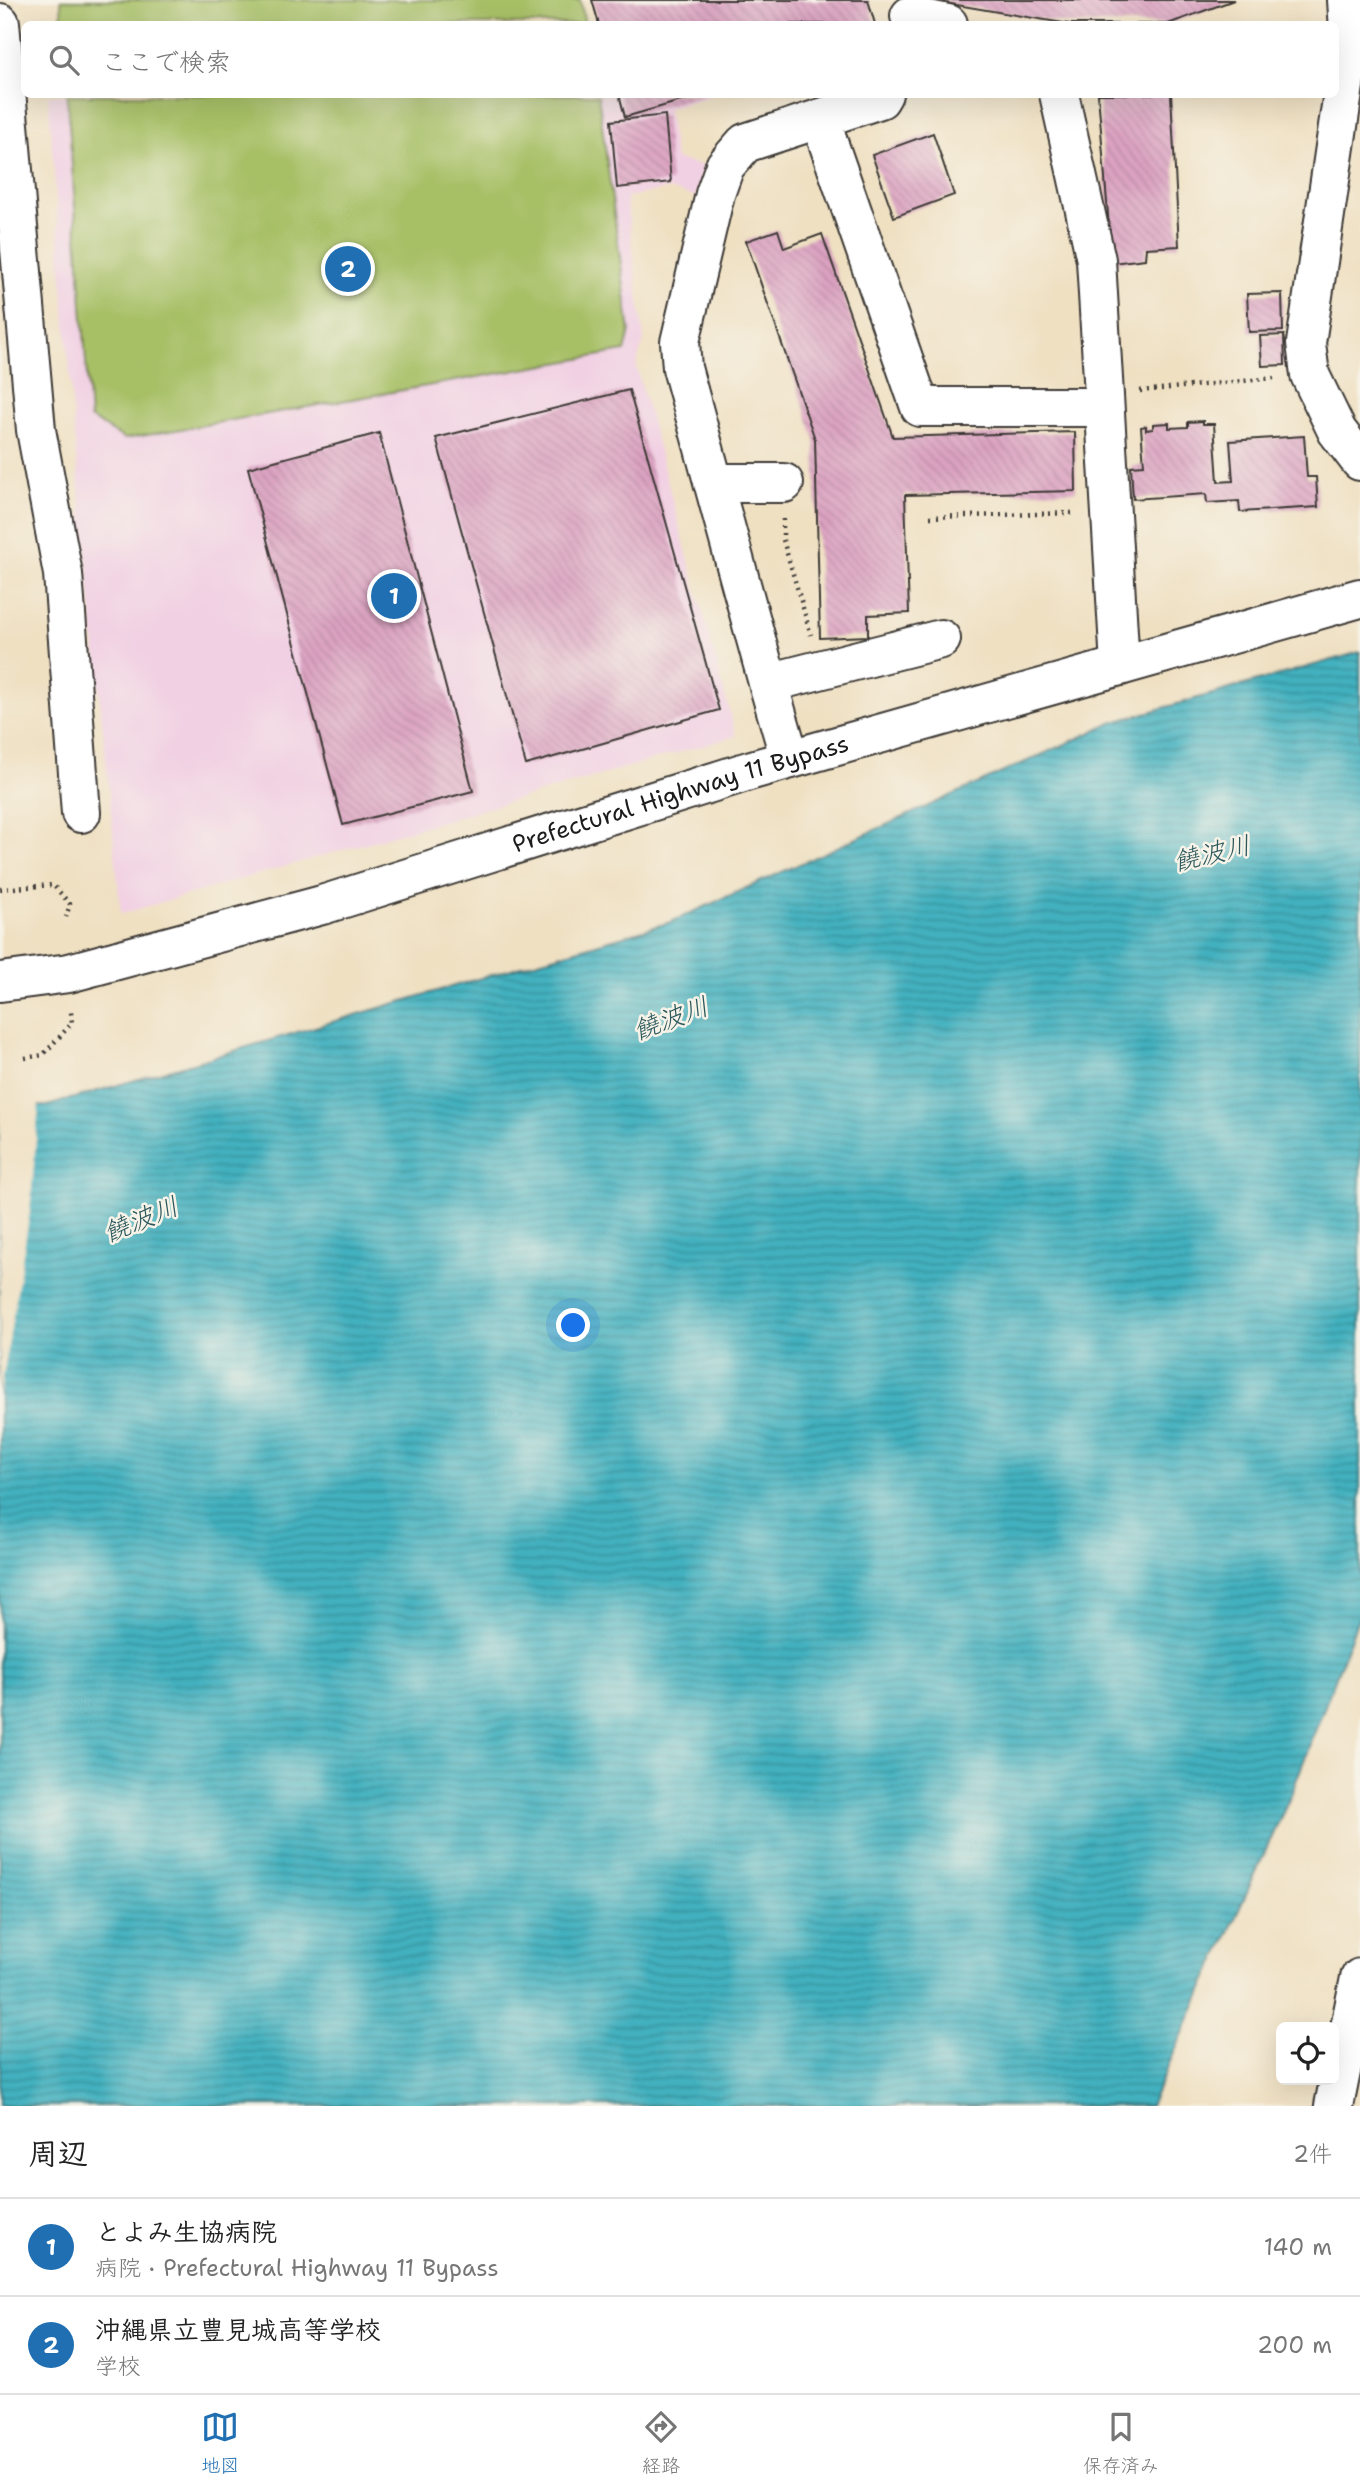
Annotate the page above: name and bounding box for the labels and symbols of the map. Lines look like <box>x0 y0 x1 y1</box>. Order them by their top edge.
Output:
pin: 2 <box>325 243 371 295</box>
pin: 1 <box>371 570 417 622</box>
street label: Prefectural Highway 11 Bypass <box>508 727 852 860</box>
water label: 饒波川 <box>1170 827 1254 878</box>
water label: 饒波川 <box>628 988 713 1047</box>
water label: 饒波川 <box>98 1188 184 1249</box>
your location <box>556 1308 590 1342</box>

